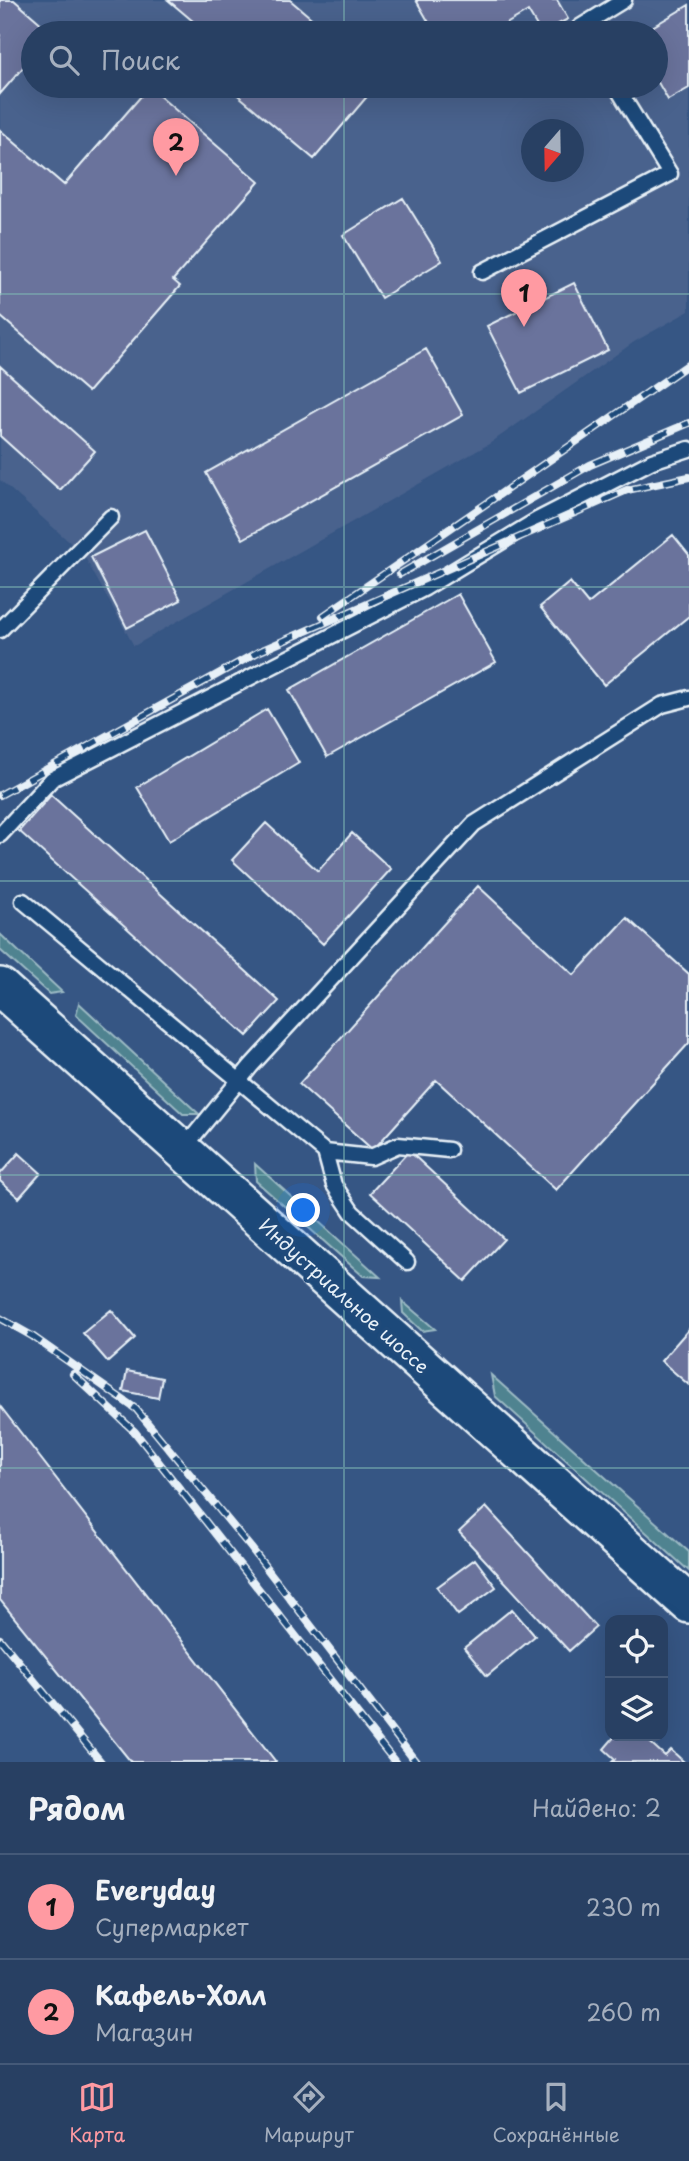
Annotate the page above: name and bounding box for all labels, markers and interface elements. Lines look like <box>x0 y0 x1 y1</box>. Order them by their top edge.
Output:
search box <box>21 21 668 98</box>
text: Поиск <box>101 40 180 79</box>
icon: search <box>45 41 83 79</box>
pin: 2 <box>153 118 199 176</box>
north arrow <box>521 119 584 182</box>
pin: 1 <box>501 269 547 327</box>
your location <box>286 1193 320 1227</box>
street label: Индустриальное шоссе <box>253 1211 436 1379</box>
map controls <box>605 1615 668 1741</box>
button: locate <box>605 1615 668 1678</box>
button: layers <box>605 1678 668 1741</box>
text: Рядом <box>28 1785 126 1830</box>
text: Найдено: 2 <box>532 1790 661 1825</box>
text: Everyday <box>95 1870 216 1909</box>
text: 1 <box>46 1889 57 1924</box>
text: 230 m <box>586 1889 661 1924</box>
text: Супермаркет <box>95 1909 249 1944</box>
text: Кафель-Холл <box>95 1975 267 2014</box>
text: 2 <box>43 1994 59 2029</box>
text: 260 m <box>586 1994 661 2029</box>
text: Магазин <box>95 2014 194 2049</box>
tab: Карта <box>69 2078 125 2148</box>
tab: Маршрут <box>264 2078 354 2148</box>
tab: Сохранённые <box>493 2078 620 2148</box>

